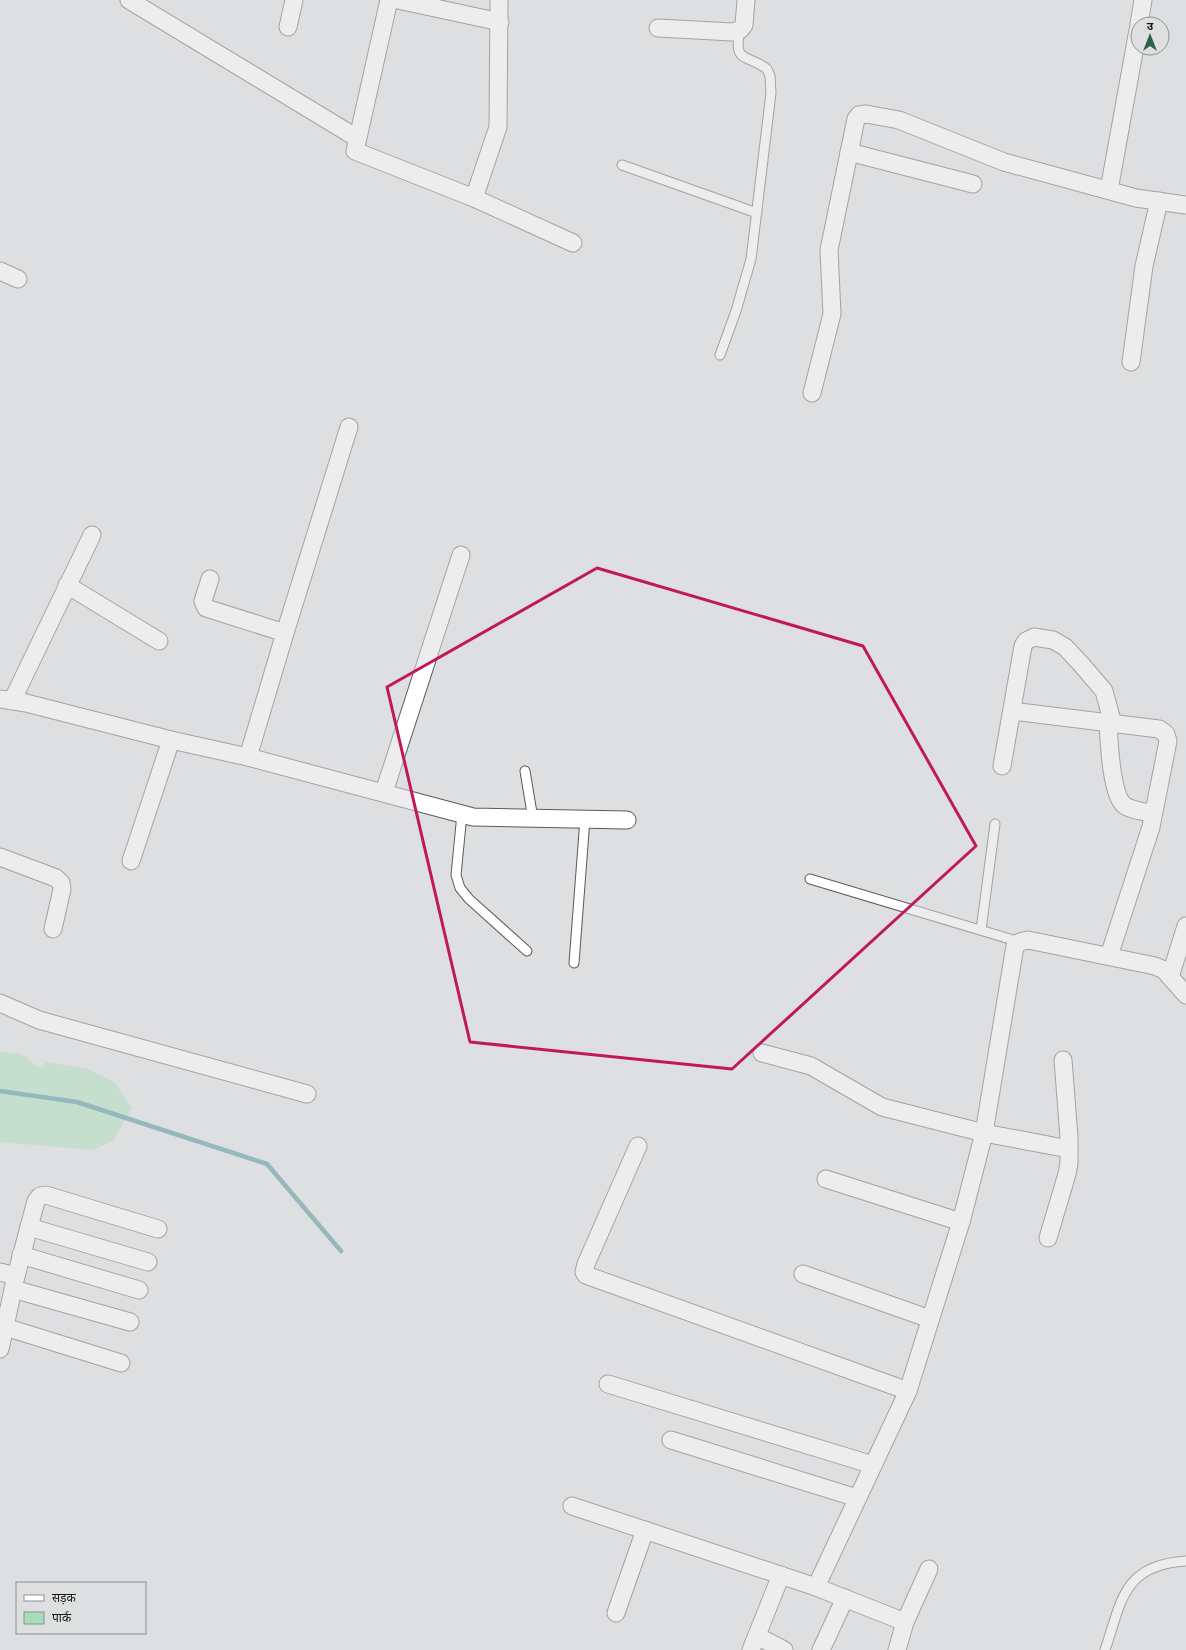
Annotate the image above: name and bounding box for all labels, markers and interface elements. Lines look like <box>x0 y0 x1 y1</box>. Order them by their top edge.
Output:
north arrow <box>1130 16 1170 56</box>
text: उ <box>1147 18 1154 33</box>
legend <box>16 1582 146 1634</box>
text: सड़क <box>52 1589 77 1606</box>
text: पार्क <box>52 1609 72 1626</box>

